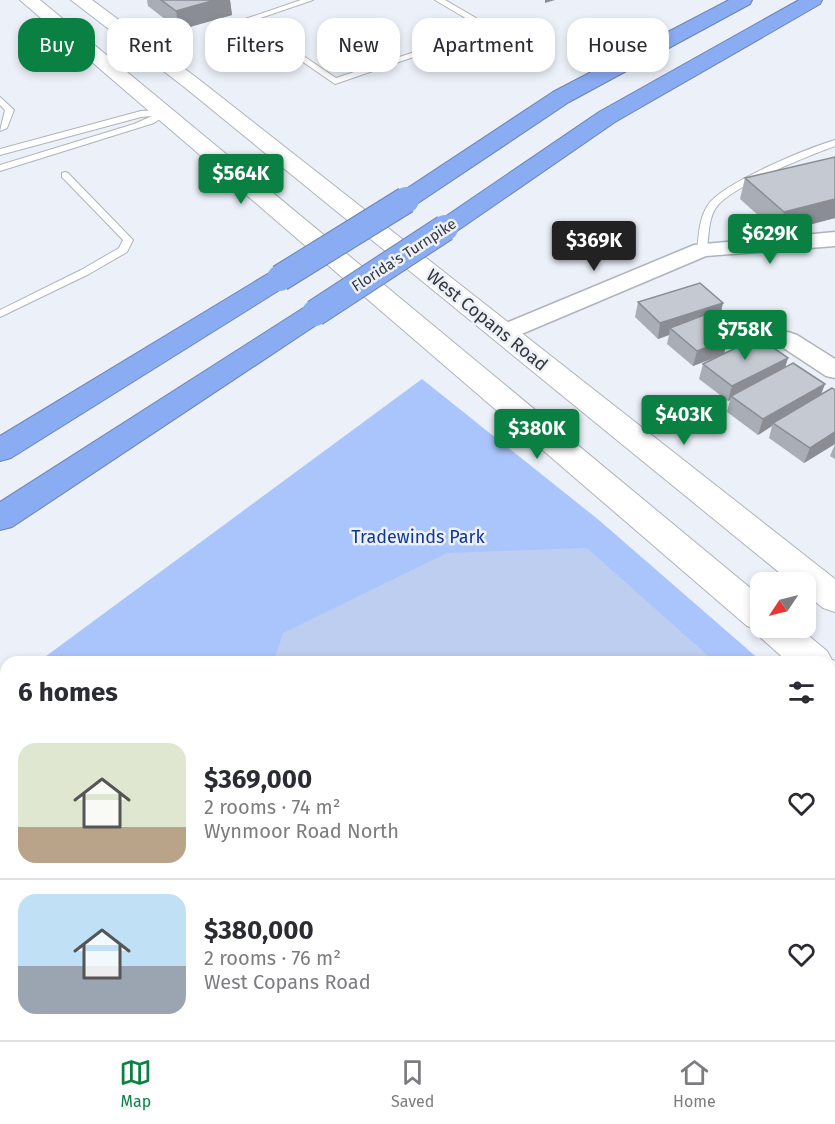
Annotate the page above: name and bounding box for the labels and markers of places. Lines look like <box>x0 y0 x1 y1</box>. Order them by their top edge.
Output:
pin: $564K <box>199 154 283 205</box>
pin: $629K <box>728 214 812 265</box>
pin: $369K <box>552 221 636 272</box>
pin: $758K <box>703 310 787 361</box>
pin: $403K <box>642 395 726 446</box>
pin: $380K <box>495 409 579 460</box>

